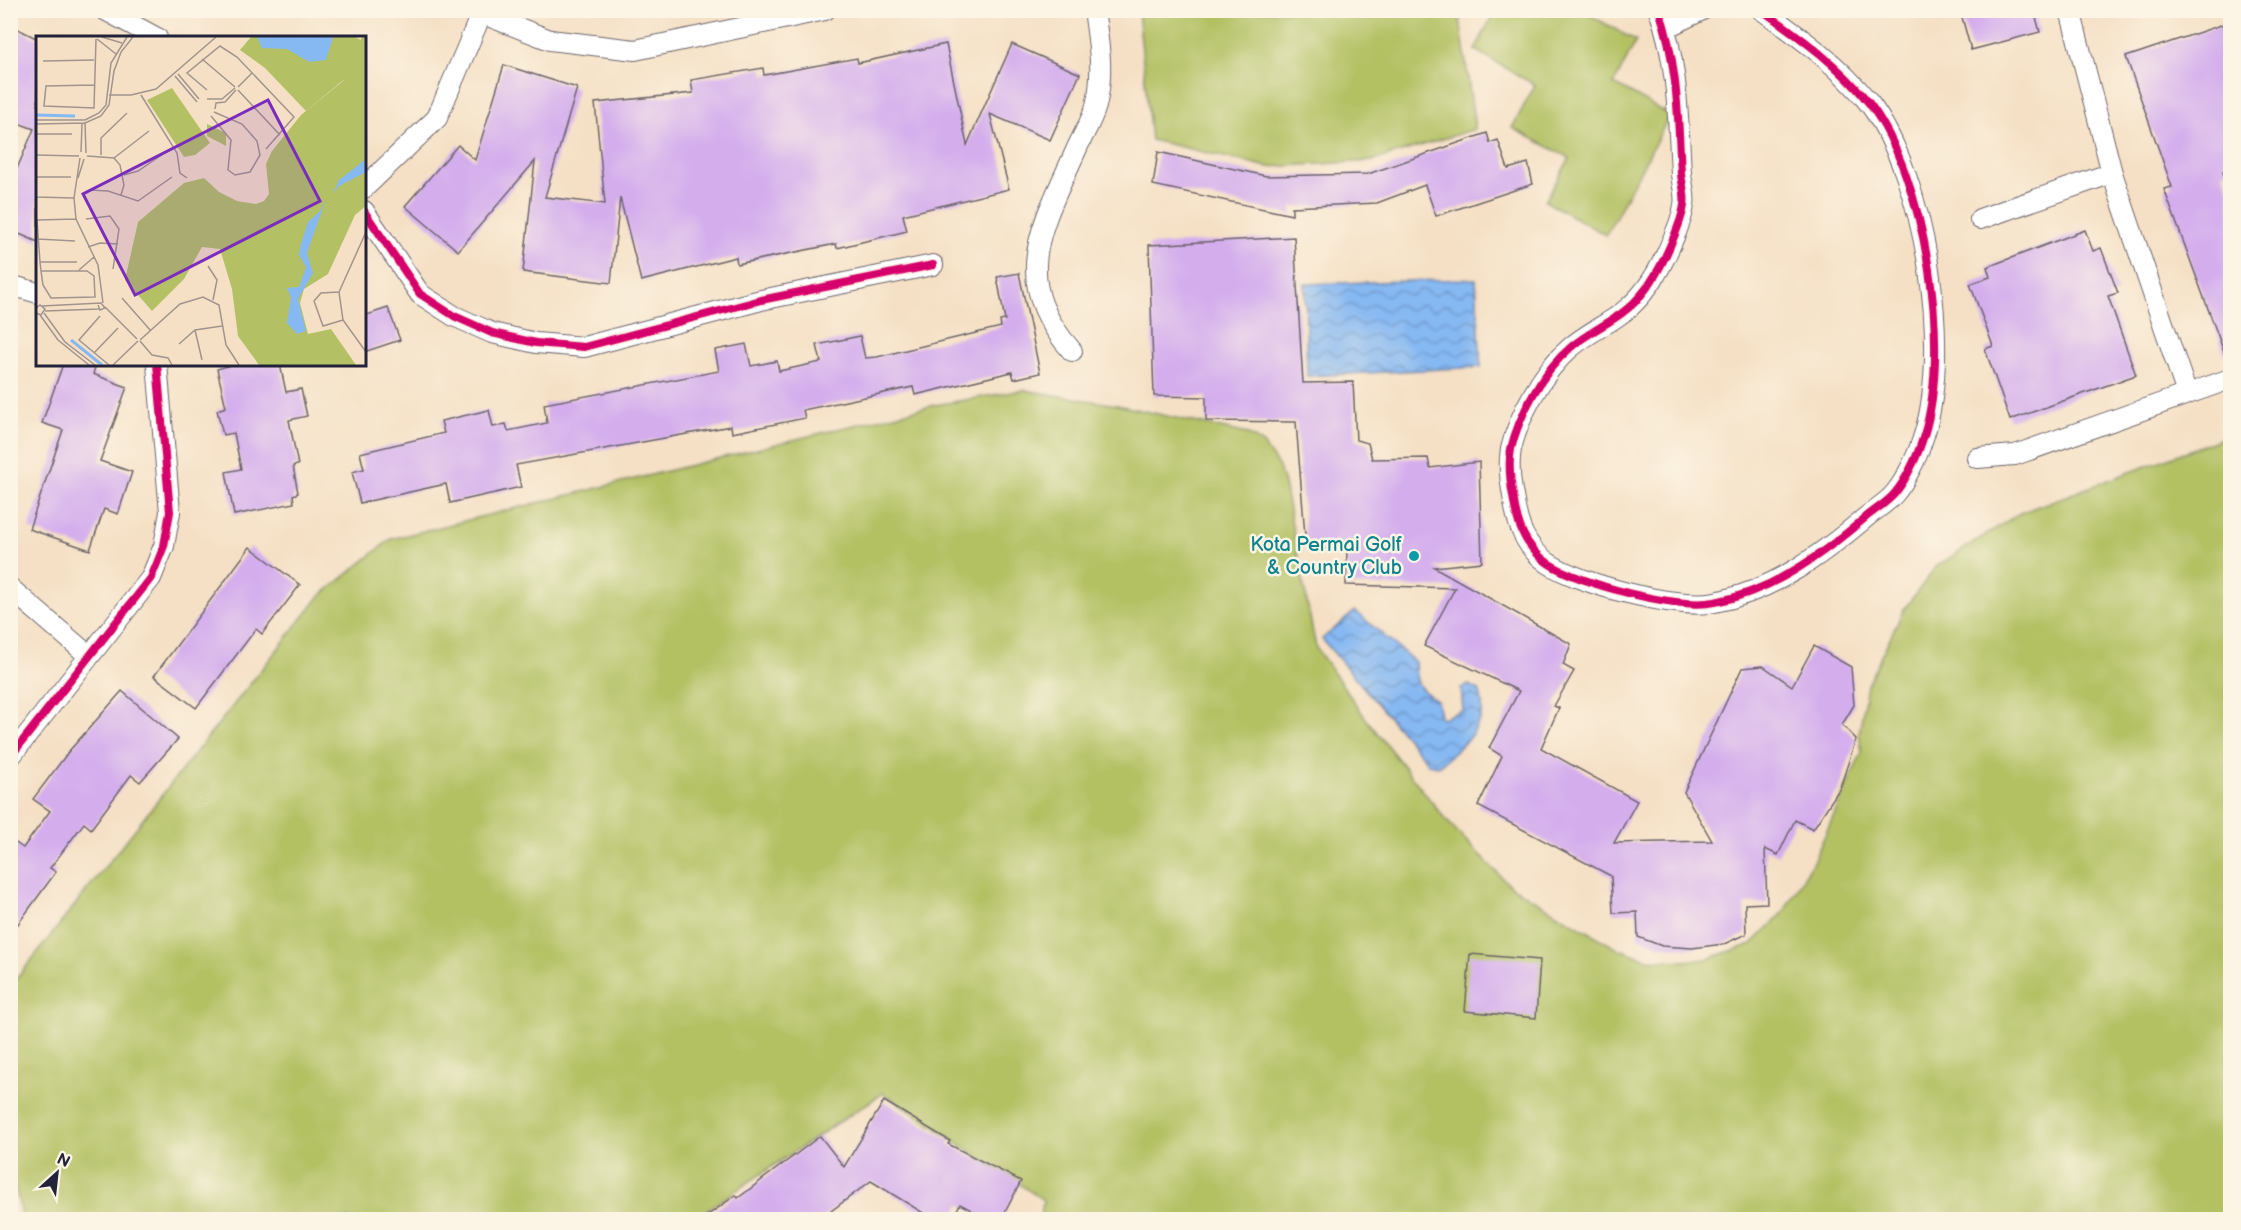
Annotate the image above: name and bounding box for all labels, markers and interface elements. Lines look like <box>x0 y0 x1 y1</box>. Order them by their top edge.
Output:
inset map <box>36 36 366 366</box>
place label: Kota Permai Golf & Country Club <box>1250 533 1402 580</box>
marker: Kota Permai Golf & Country Club <box>1407 549 1421 563</box>
north arrow <box>27 1143 87 1203</box>
text: N <box>53 1150 73 1172</box>

